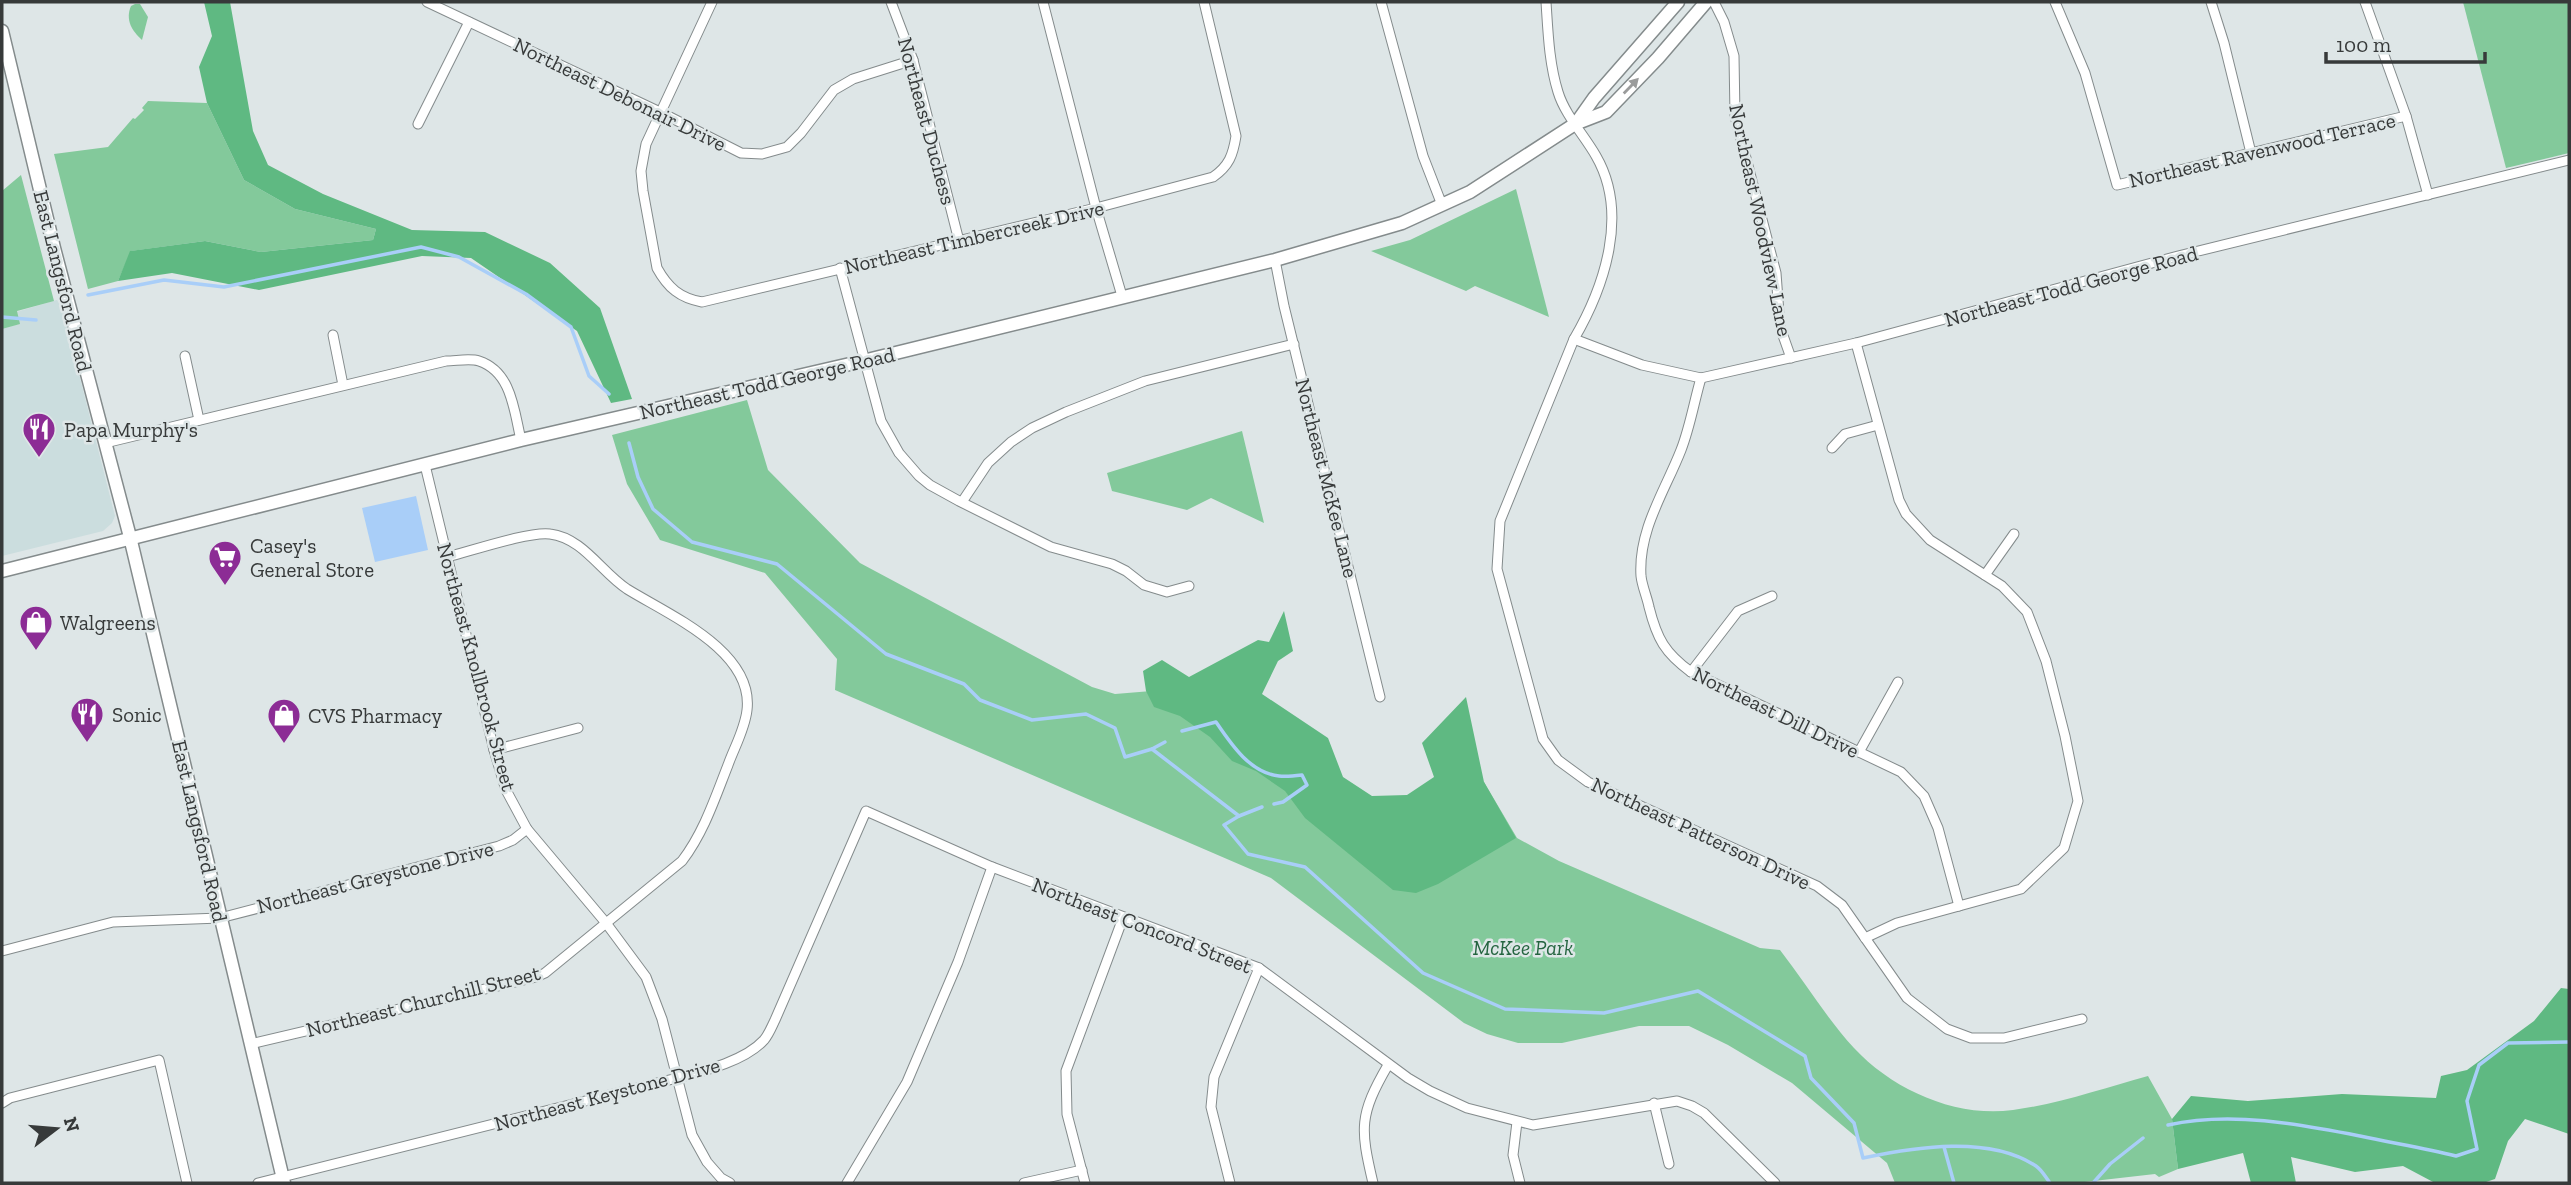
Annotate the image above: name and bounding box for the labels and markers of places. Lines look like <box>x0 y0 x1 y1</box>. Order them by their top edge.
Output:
restaurant icon: Papa Murphy's <box>20 410 58 459</box>
place label: Papa Murphy's <box>64 417 198 442</box>
place label: Casey's General Store <box>250 533 374 582</box>
supermarket icon: Casey's General Store <box>206 538 244 587</box>
shop icon: Walgreens <box>17 603 55 652</box>
place label: Walgreens <box>60 610 156 635</box>
restaurant icon: Sonic <box>68 695 106 744</box>
shop icon: CVS Pharmacy <box>265 696 303 745</box>
place label: Sonic <box>112 702 162 727</box>
place label: CVS Pharmacy <box>308 703 442 728</box>

